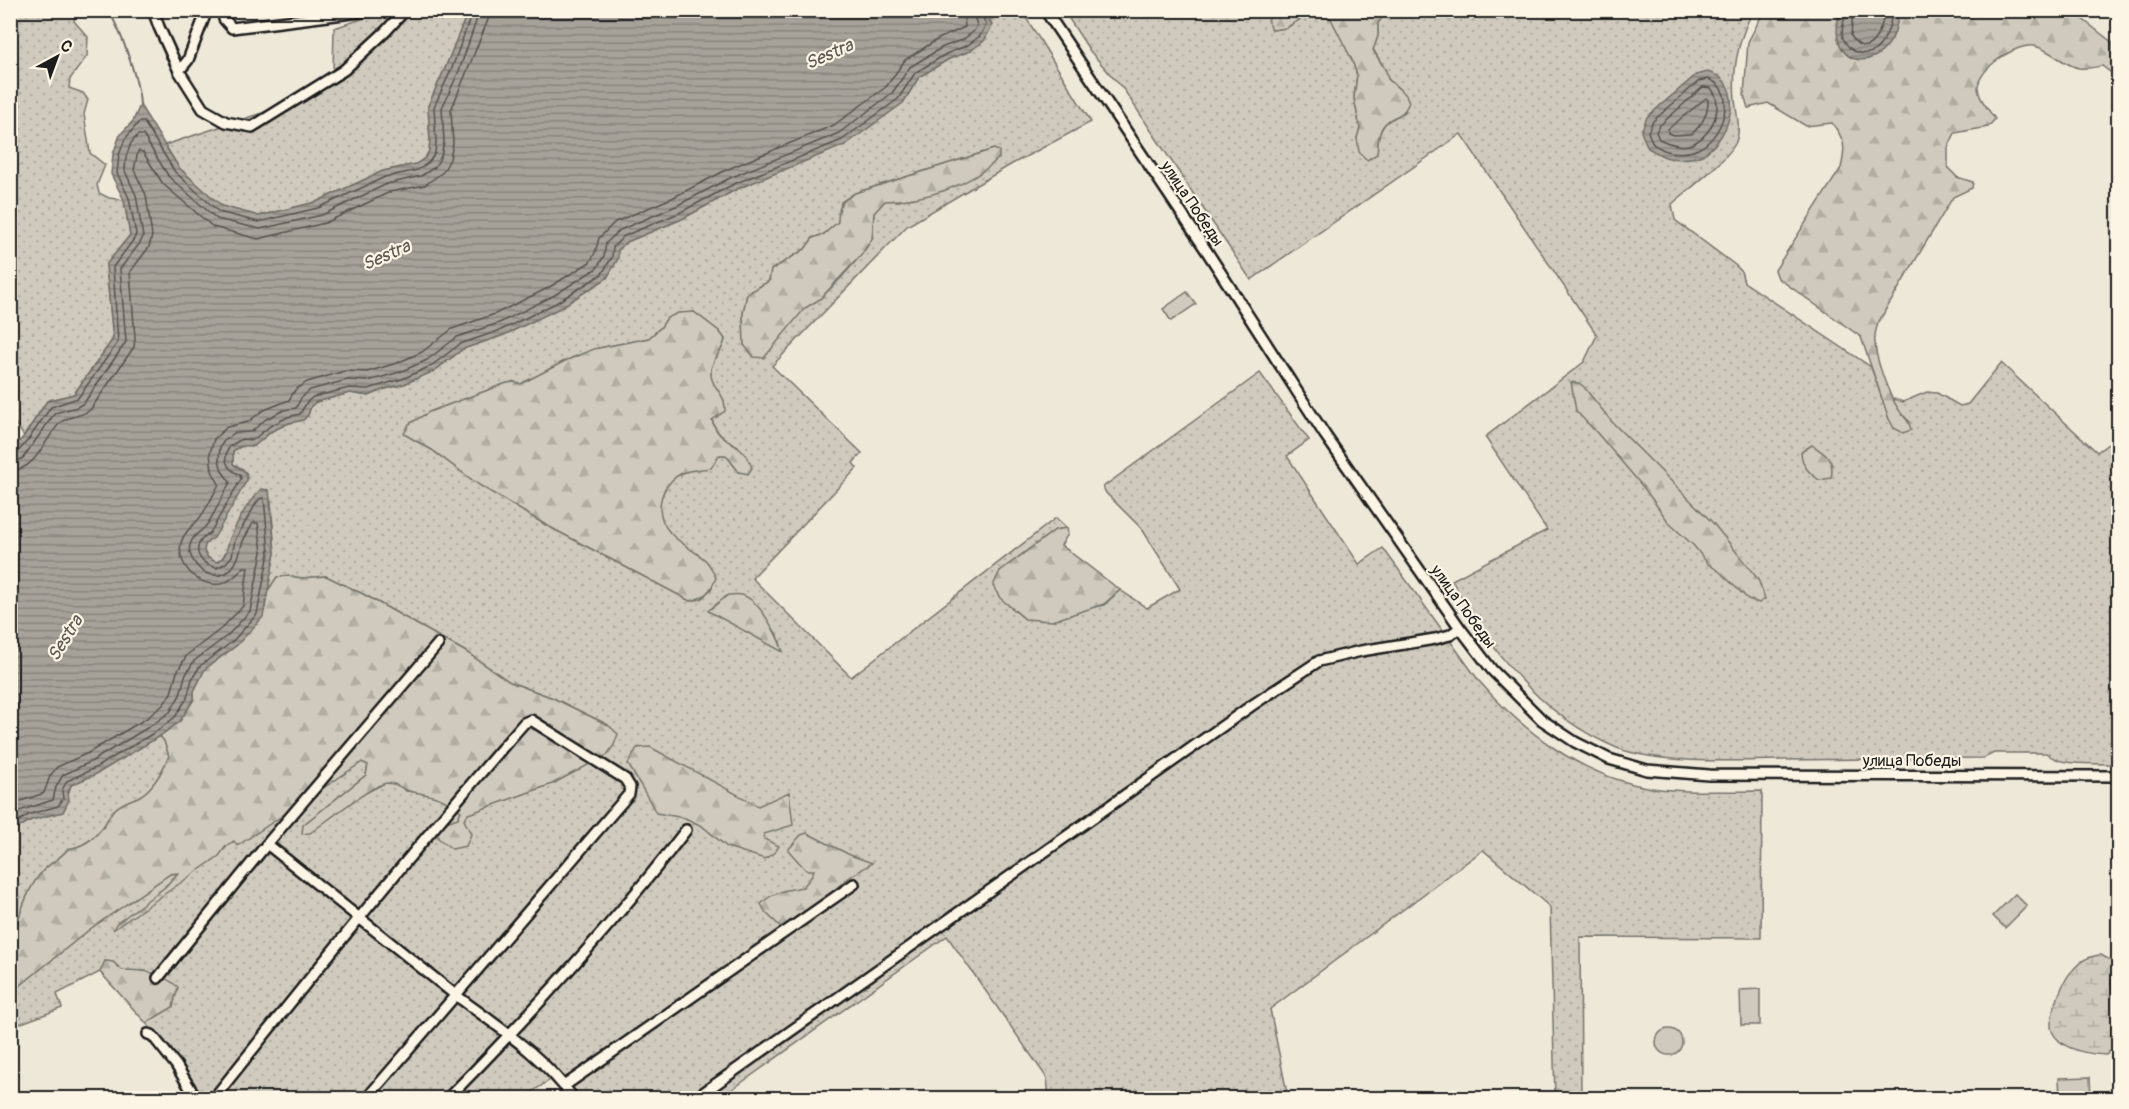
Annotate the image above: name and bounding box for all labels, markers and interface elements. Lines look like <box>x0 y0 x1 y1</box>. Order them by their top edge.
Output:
north arrow <box>27 27 87 87</box>
water label: Sestra <box>802 33 858 75</box>
text: С <box>56 36 77 57</box>
street label: улица Победы <box>1156 156 1228 250</box>
water label: Sestra <box>359 234 415 276</box>
street label: улица Победы <box>1426 560 1500 652</box>
water label: Sestra <box>43 610 89 665</box>
street label: улица Победы <box>1862 751 1961 771</box>

